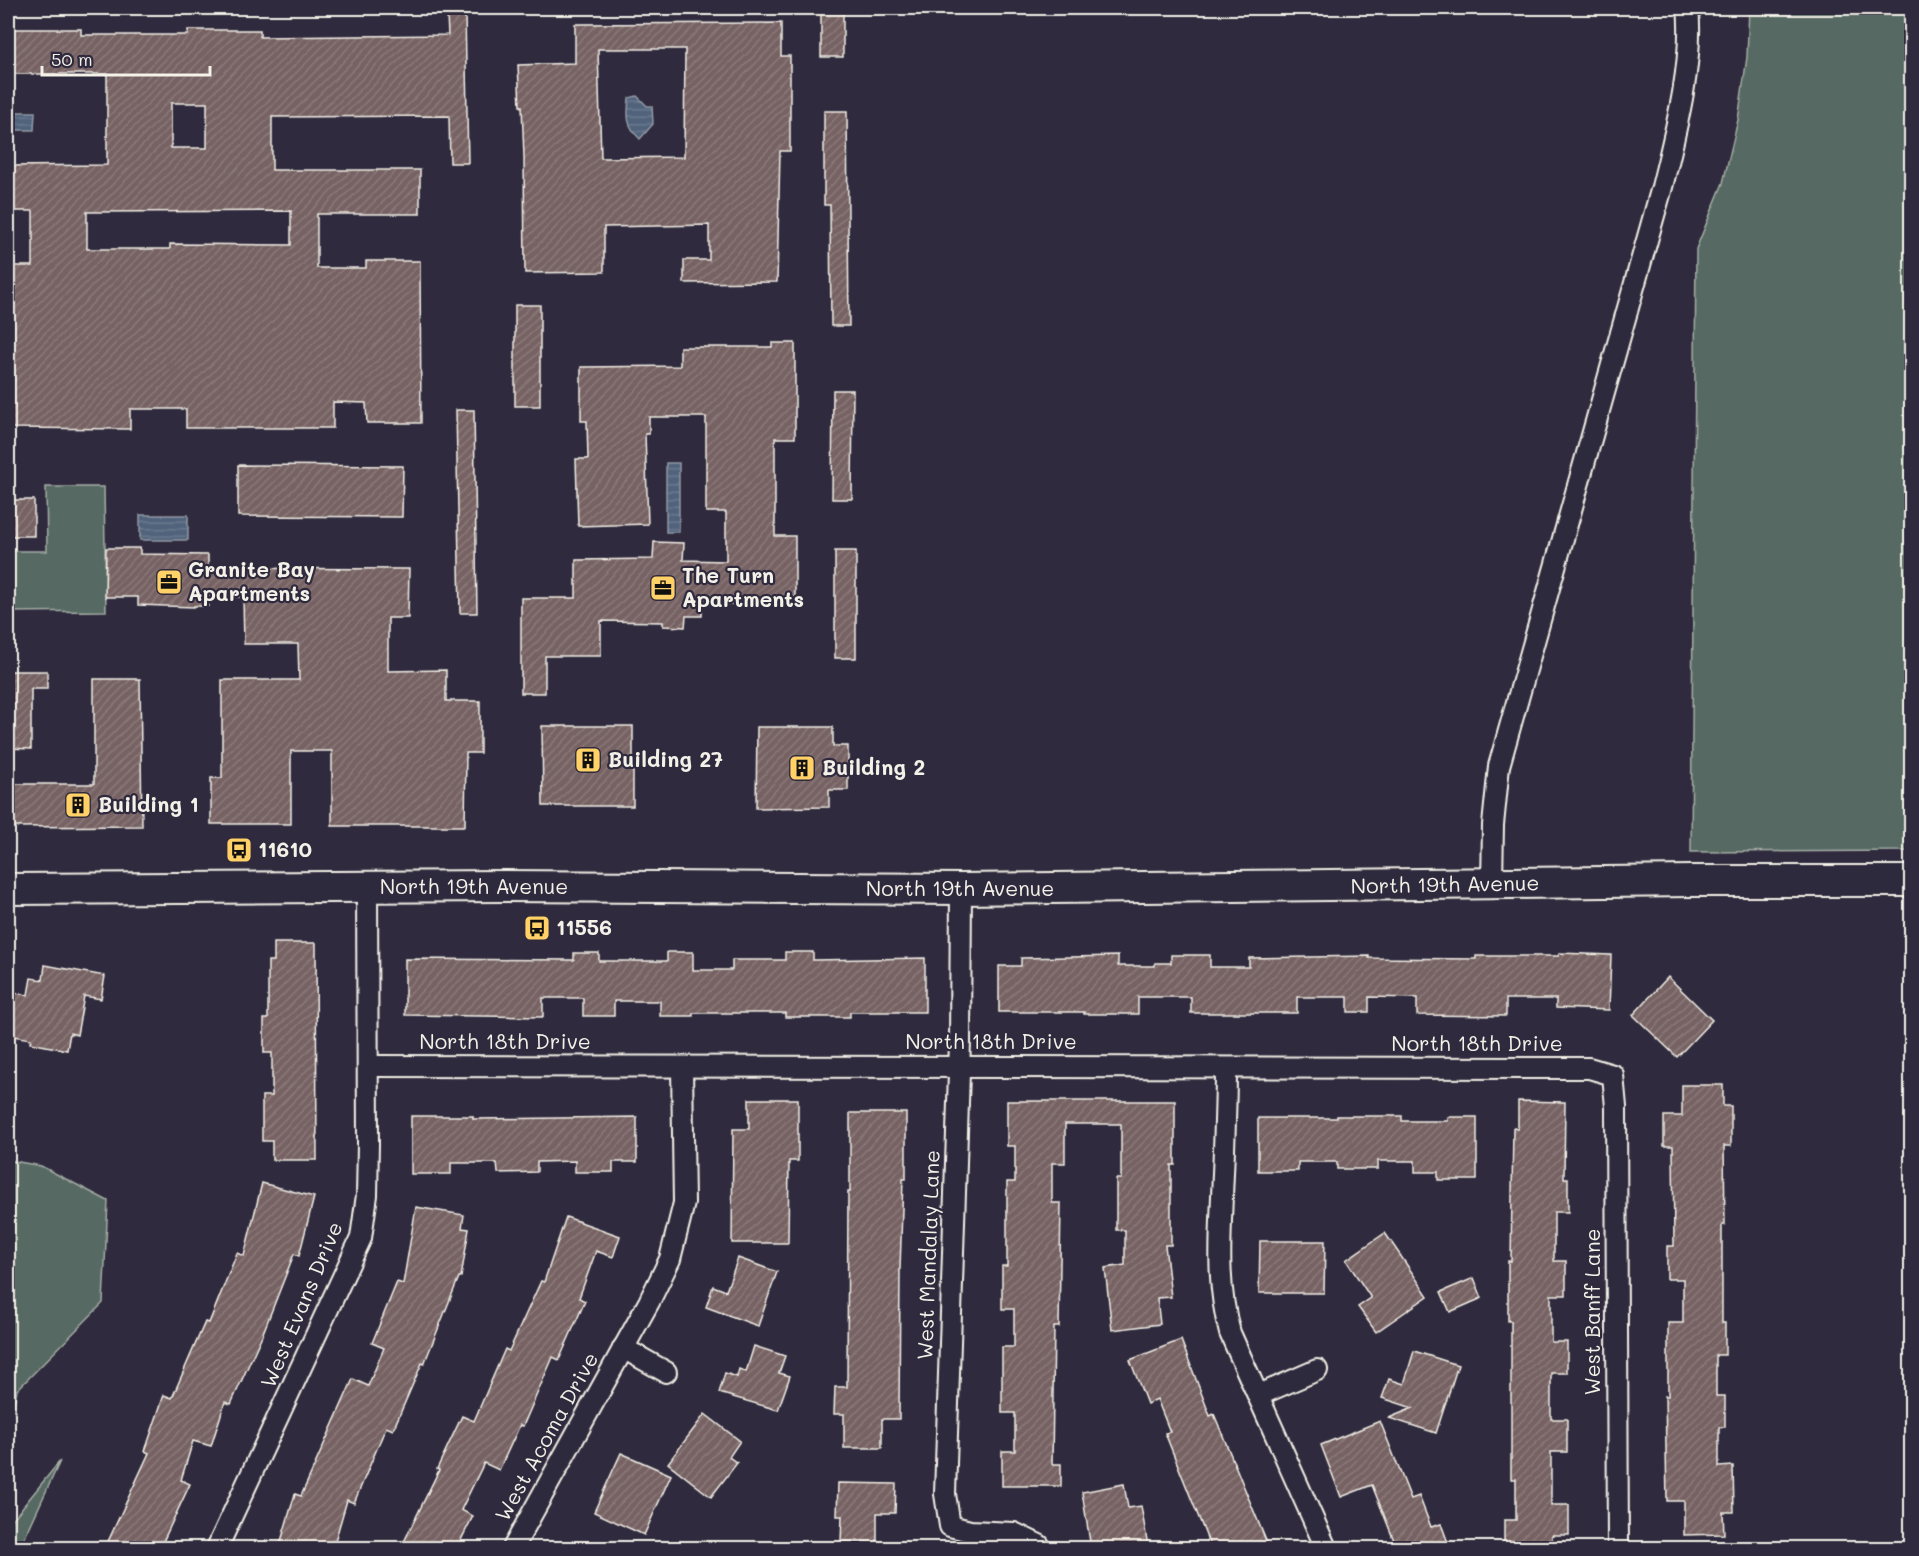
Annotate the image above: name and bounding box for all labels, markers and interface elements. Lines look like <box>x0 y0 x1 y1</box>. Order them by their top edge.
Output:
scale bar <box>42 39 210 77</box>
text: 50 m <box>51 47 93 71</box>
place label: Granite Bay Apartments <box>188 555 315 606</box>
place label: The Turn Apartments <box>682 561 804 612</box>
office icon: Granite Bay Apartments <box>154 567 184 597</box>
office icon: The Turn Apartments <box>648 573 678 603</box>
building icon: Building 27 <box>573 745 603 775</box>
place label: Building 27 <box>608 745 723 772</box>
building icon: Building 2 <box>787 753 817 783</box>
place label: Building 2 <box>822 753 925 780</box>
building icon: Building 1 <box>63 790 93 820</box>
place label: Building 1 <box>98 790 199 817</box>
bus stop icon: 11610 <box>224 835 254 865</box>
place label: 11610 <box>258 835 312 862</box>
street label: North 19th Avenue <box>1350 868 1539 899</box>
street label: North 19th Avenue <box>380 872 568 899</box>
street label: North 19th Avenue <box>866 874 1054 901</box>
bus stop icon: 11556 <box>522 913 552 943</box>
place label: 11556 <box>556 913 612 940</box>
street label: North 18th Drive <box>419 1027 591 1054</box>
street label: North 18th Drive <box>905 1027 1077 1054</box>
street label: North 18th Drive <box>1391 1029 1563 1056</box>
street label: West Mandalay Lane <box>910 1149 945 1360</box>
street label: West Evans Drive <box>253 1217 348 1392</box>
street label: West Banff Lane <box>1578 1228 1605 1396</box>
street label: West Acoma Drive <box>488 1347 603 1525</box>

